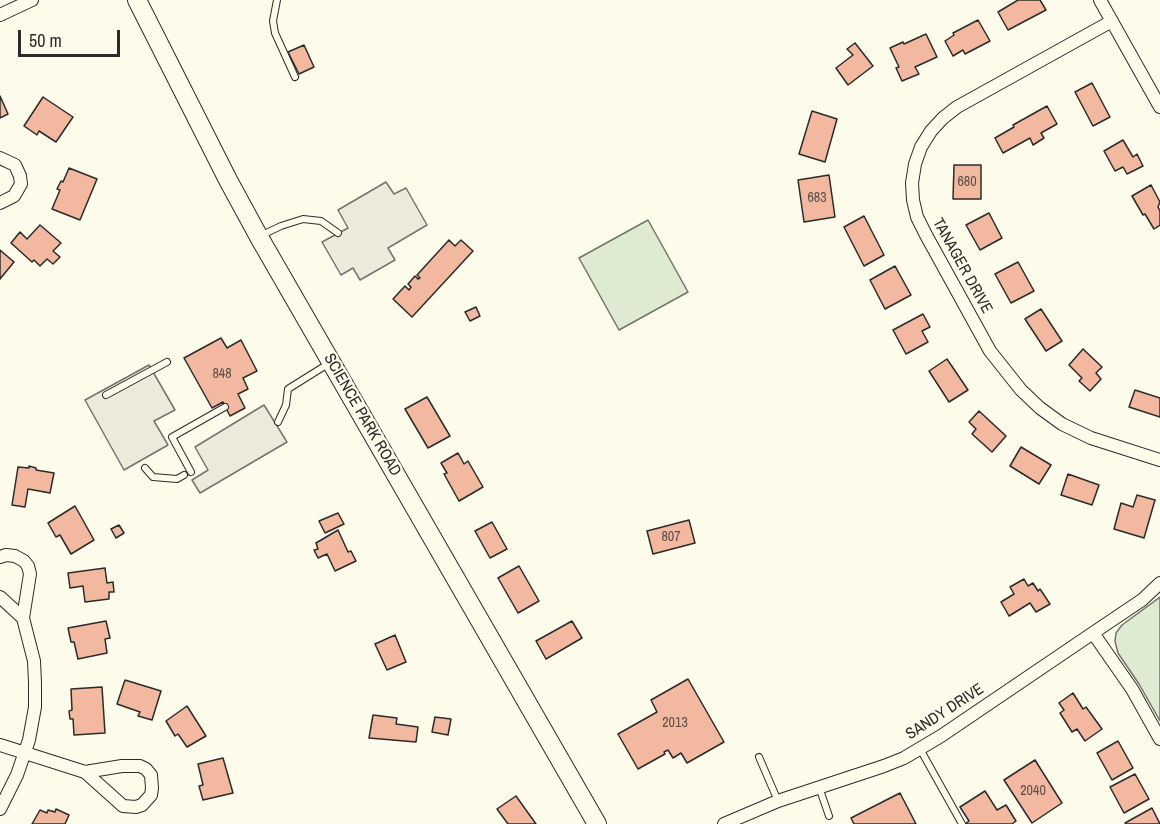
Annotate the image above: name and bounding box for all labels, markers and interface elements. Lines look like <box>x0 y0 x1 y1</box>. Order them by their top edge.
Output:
scale bar <box>21 18 123 56</box>
text: 50 m <box>29 28 62 53</box>
house number: 680 <box>957 174 977 190</box>
house number: 683 <box>807 190 827 206</box>
street label: TANAGER DRIVE <box>928 215 996 317</box>
street label: SCIENCE PARK ROAD <box>319 350 405 480</box>
house number: 848 <box>212 366 232 382</box>
house number: 807 <box>661 529 681 545</box>
street label: SANDY DRIVE <box>902 680 988 744</box>
house number: 2013 <box>662 715 688 731</box>
house number: 2040 <box>1020 783 1046 799</box>

